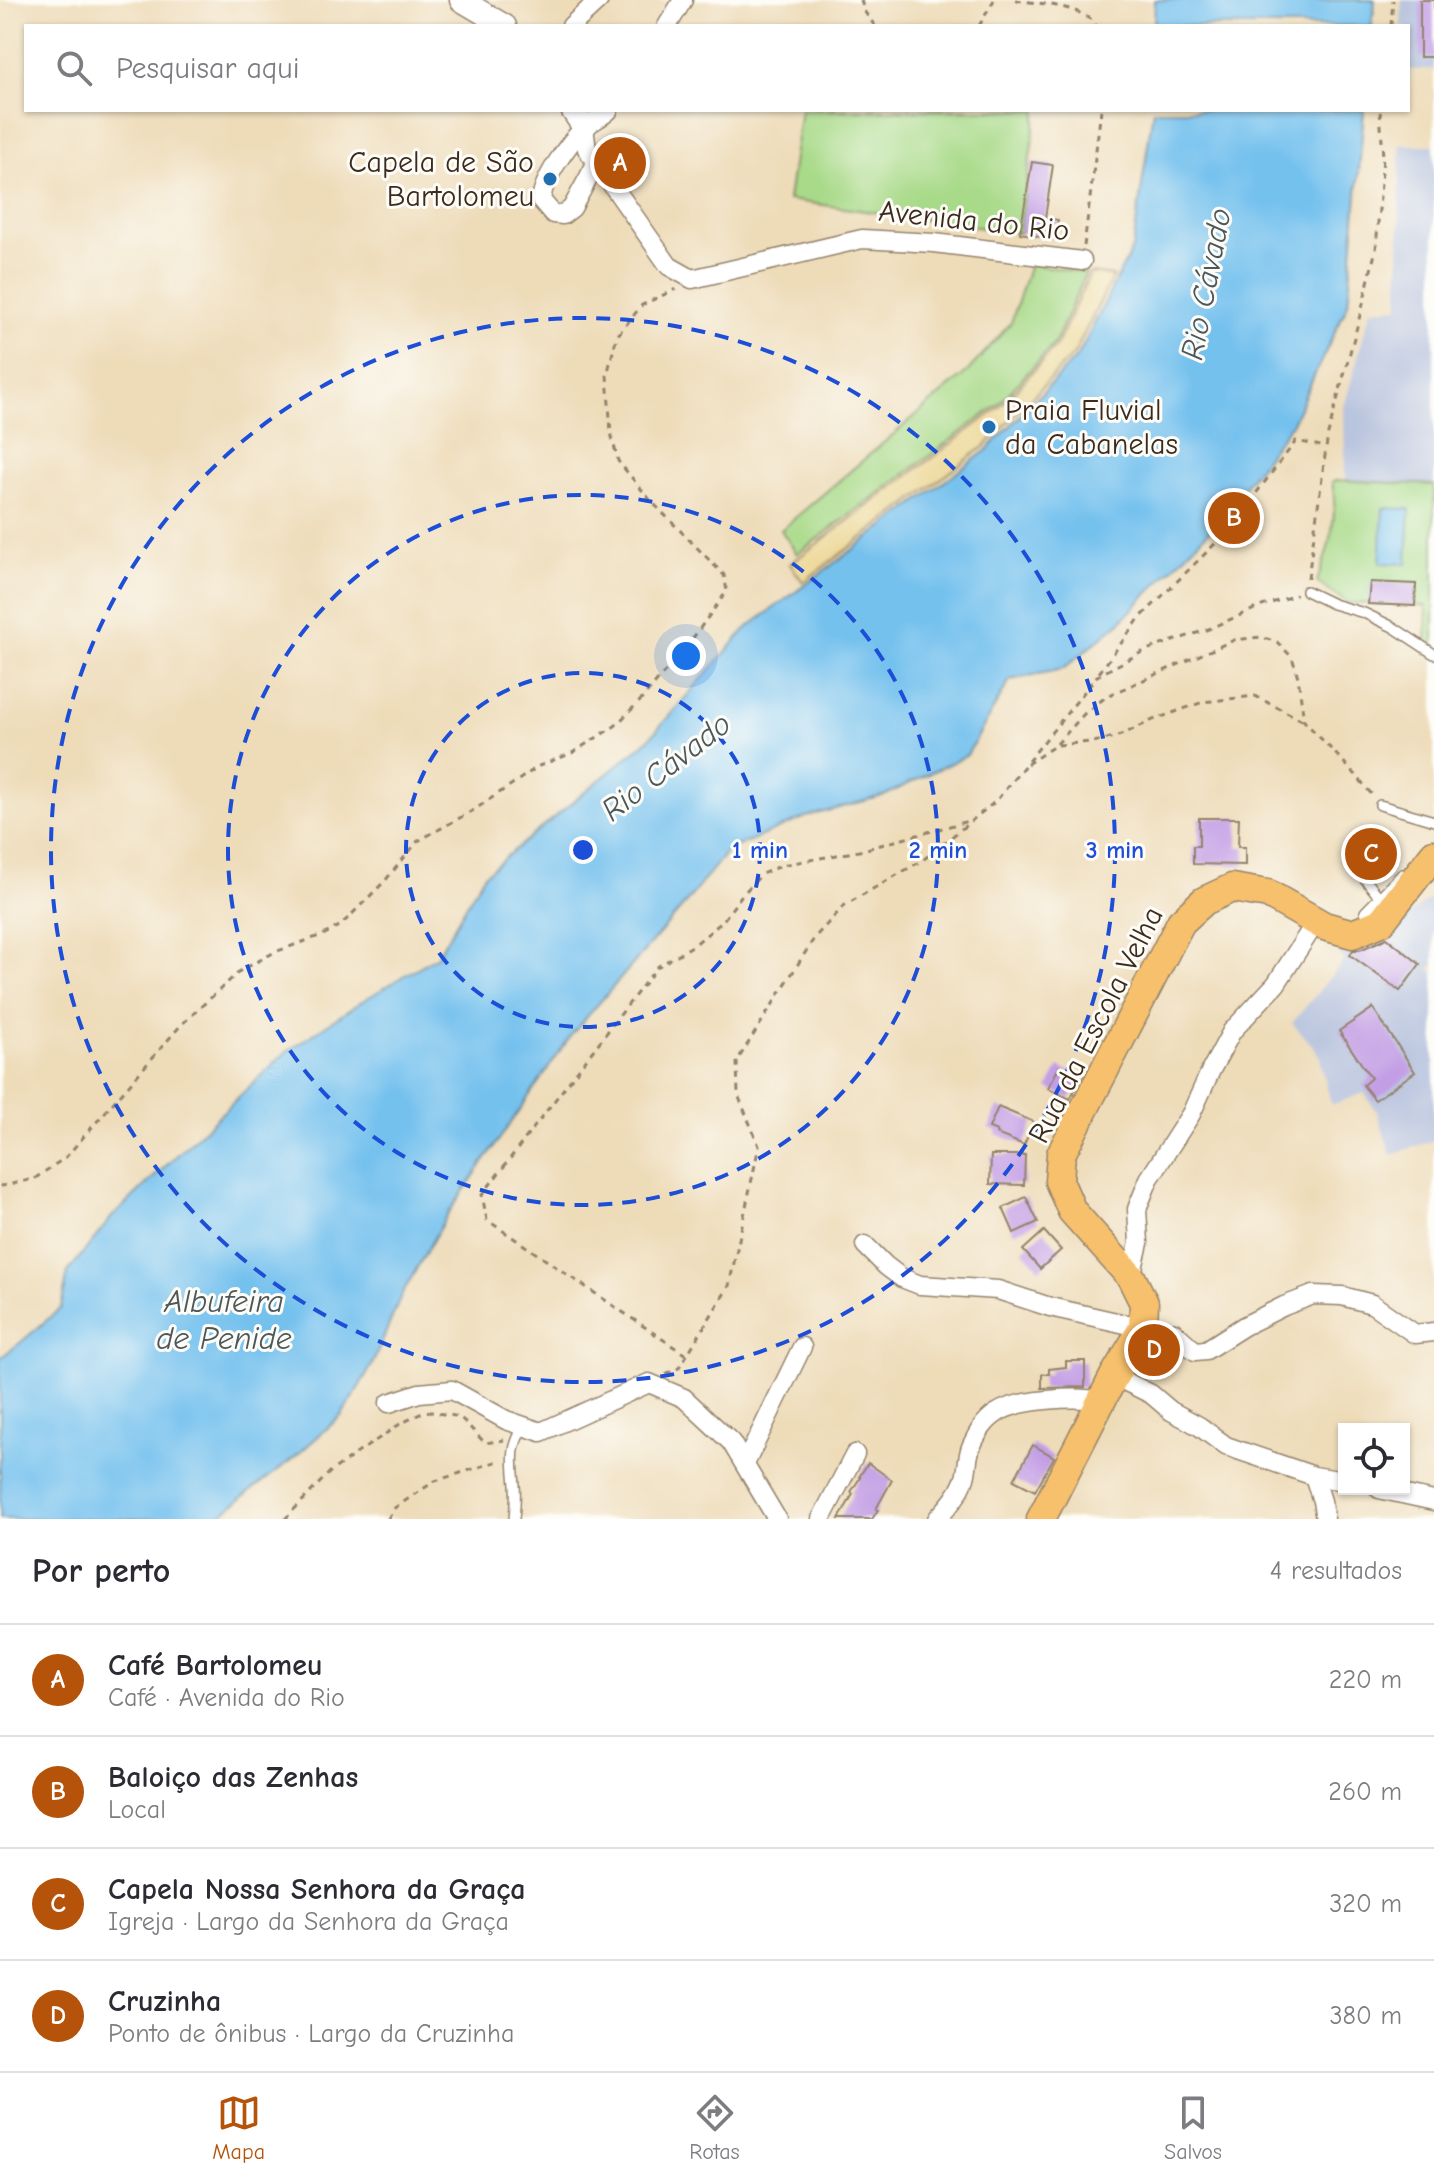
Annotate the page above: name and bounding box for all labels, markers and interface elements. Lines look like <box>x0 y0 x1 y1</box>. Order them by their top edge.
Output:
search box <box>24 24 1410 112</box>
icon: search <box>52 46 96 90</box>
text: Pesquisar aqui <box>116 51 299 86</box>
pin: A <box>594 133 646 193</box>
place label: Capela de São Bartolomeu <box>348 145 534 214</box>
marker: Capela de São Bartolomeu <box>541 170 559 188</box>
street label: Avenida do Rio <box>877 194 1071 248</box>
water label: Rio Cávado <box>1173 205 1239 363</box>
place label: Praia Fluvial da Cabanelas <box>1005 393 1178 462</box>
marker: Praia Fluvial da Cabanelas <box>980 418 998 436</box>
pin: B <box>1208 488 1260 548</box>
your location <box>666 636 706 676</box>
water label: Rio Cávado <box>594 705 738 829</box>
pin: C <box>1345 824 1397 884</box>
centre of rings <box>569 836 597 864</box>
text: 1 min <box>732 836 788 864</box>
text: 2 min <box>909 836 967 864</box>
text: 3 min <box>1086 836 1144 864</box>
street label: Rua da Escola Velha <box>1021 901 1171 1149</box>
water label: Albufeira de Penide <box>156 1283 292 1357</box>
pin: D <box>1128 1320 1180 1380</box>
map controls <box>1338 1423 1410 1495</box>
button: locate <box>1338 1423 1410 1495</box>
text: Por perto <box>32 1551 170 1591</box>
text: 4 resultados <box>1270 1556 1402 1586</box>
text: Café Bartolomeu <box>108 1648 322 1683</box>
text: A <box>51 1665 65 1695</box>
text: 220 m <box>1329 1665 1402 1695</box>
text: Café · Avenida do Rio <box>108 1683 345 1713</box>
text: Baloiço das Zenhas <box>108 1760 358 1795</box>
text: B <box>50 1777 66 1807</box>
text: 260 m <box>1328 1777 1402 1807</box>
text: Local <box>108 1795 166 1825</box>
text: Capela Nossa Senhora da Graça <box>108 1872 526 1907</box>
text: C <box>50 1889 66 1919</box>
text: 320 m <box>1329 1889 1402 1919</box>
text: Igreja · Largo da Senhora da Graça <box>108 1907 509 1937</box>
text: Cruzinha <box>108 1984 221 2019</box>
text: D <box>50 2001 66 2031</box>
text: 380 m <box>1329 2001 1402 2031</box>
text: Ponto de ônibus · Largo da Cruzinha <box>108 2019 514 2049</box>
tab: Mapa <box>212 2091 265 2165</box>
tab: Rotas <box>689 2091 740 2165</box>
tab: Salvos <box>1164 2091 1222 2165</box>

